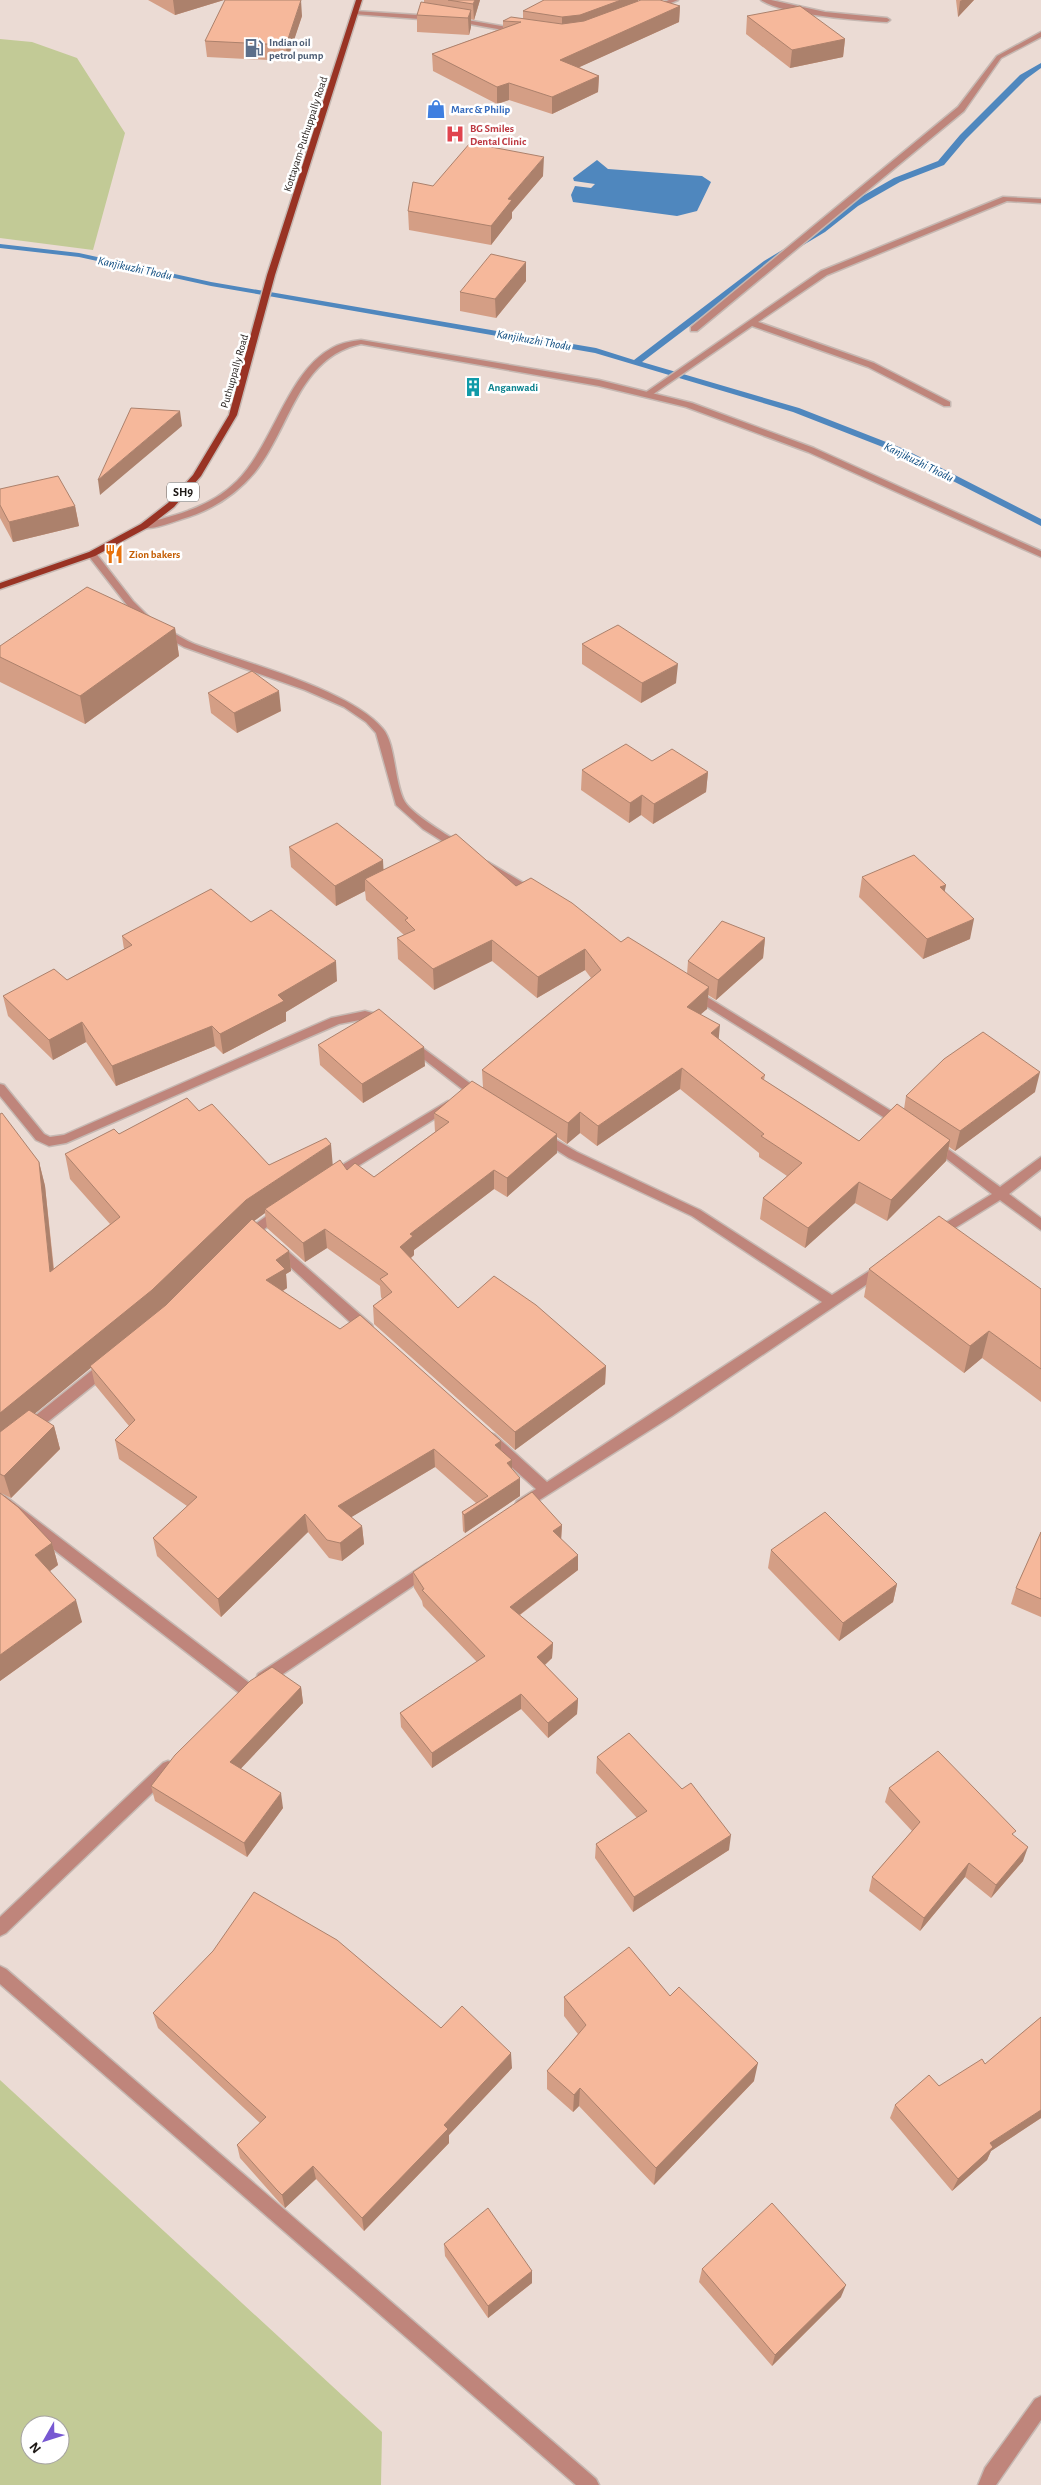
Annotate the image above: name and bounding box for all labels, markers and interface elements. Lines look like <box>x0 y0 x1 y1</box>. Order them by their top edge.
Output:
fuel station icon: Indian oil petrol pump <box>243 37 265 59</box>
place label: Indian oil petrol pump <box>269 37 324 61</box>
street label: Kottayam-Puthuppally Road <box>282 75 329 193</box>
shop icon: Marc & Philip <box>425 98 447 120</box>
place label: Marc & Philip <box>451 104 511 115</box>
hospital icon: BG Smiles Dental Clinic <box>444 123 466 145</box>
place label: BG Smiles Dental Clinic <box>470 123 527 147</box>
water label: Kanjikuzhi Thodu <box>97 254 173 283</box>
water label: Kanjikuzhi Thodu <box>496 328 573 353</box>
street label: Puthuppally Road <box>219 333 250 409</box>
building icon: Anganwadi <box>462 376 484 398</box>
place label: Anganwadi <box>488 382 538 393</box>
water label: Kanjikuzhi Thodu <box>882 440 956 485</box>
road number: SH9 <box>167 482 199 502</box>
restaurant icon: Zion bakers <box>103 543 125 565</box>
place label: Zion bakers <box>129 549 180 560</box>
north arrow <box>20 2415 70 2465</box>
text: N <box>27 2439 44 2456</box>

